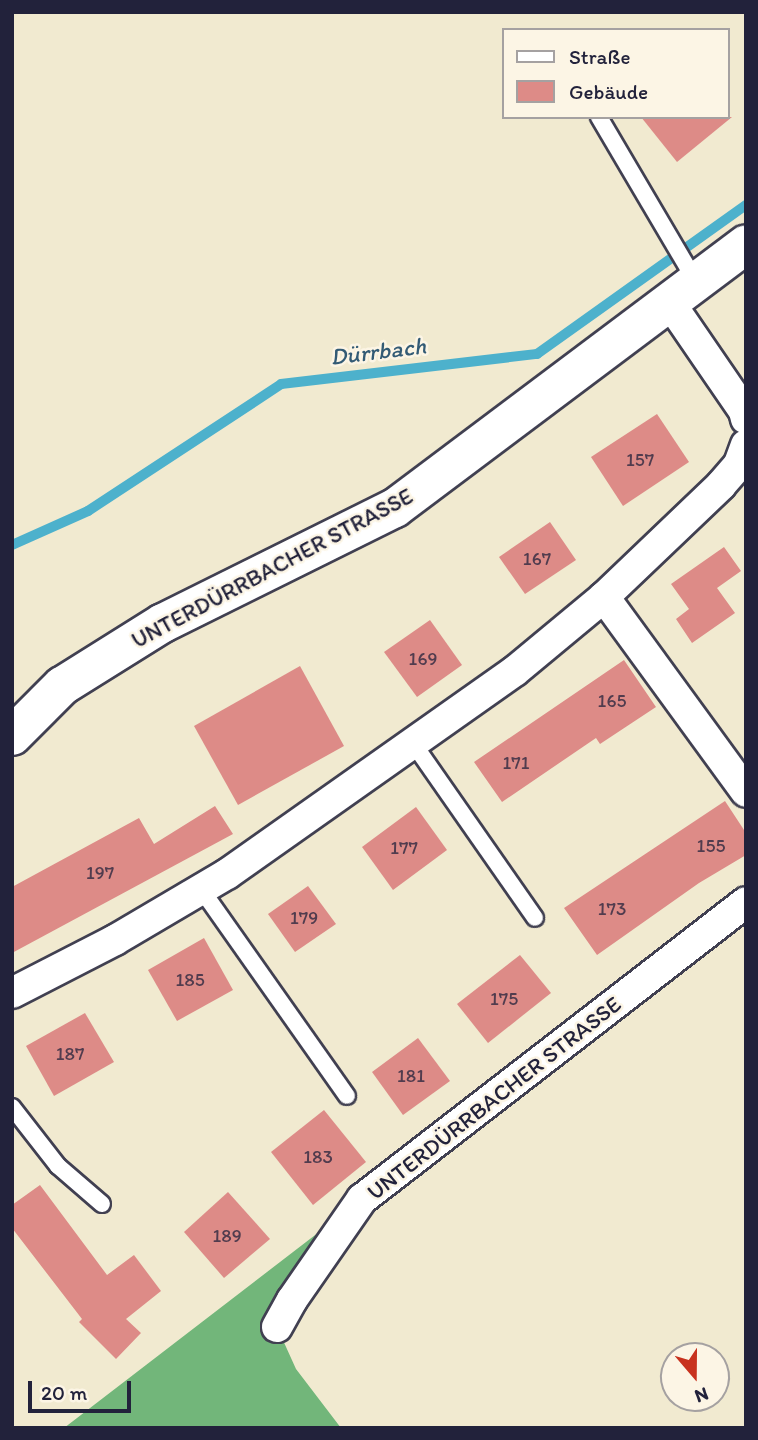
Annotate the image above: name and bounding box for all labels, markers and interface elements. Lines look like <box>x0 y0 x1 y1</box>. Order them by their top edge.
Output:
legend <box>503 28 730 119</box>
text: Straße <box>569 44 630 69</box>
text: Gebäude <box>569 79 648 104</box>
water label: Dürrbach <box>328 331 428 371</box>
house number: 157 <box>626 449 654 471</box>
street label: UNTERDÜRRBACHER STRASSE <box>126 482 418 654</box>
house number: 167 <box>523 548 551 570</box>
house number: 169 <box>409 648 437 670</box>
house number: 165 <box>598 690 626 712</box>
house number: 171 <box>502 752 530 774</box>
house number: 155 <box>697 835 725 857</box>
house number: 177 <box>390 837 418 859</box>
house number: 197 <box>86 862 114 884</box>
house number: 173 <box>598 898 626 920</box>
house number: 179 <box>290 907 318 929</box>
house number: 185 <box>175 969 205 991</box>
house number: 175 <box>490 988 518 1010</box>
street label: UNTERDÜRRBACHER STRASSE <box>361 990 627 1206</box>
house number: 187 <box>56 1043 84 1065</box>
house number: 181 <box>397 1065 425 1087</box>
house number: 183 <box>303 1146 333 1168</box>
house number: 189 <box>212 1225 242 1247</box>
north arrow <box>660 1342 730 1412</box>
scale bar <box>32 1366 135 1410</box>
text: 20 m <box>41 1380 87 1405</box>
text: N <box>692 1382 712 1408</box>

